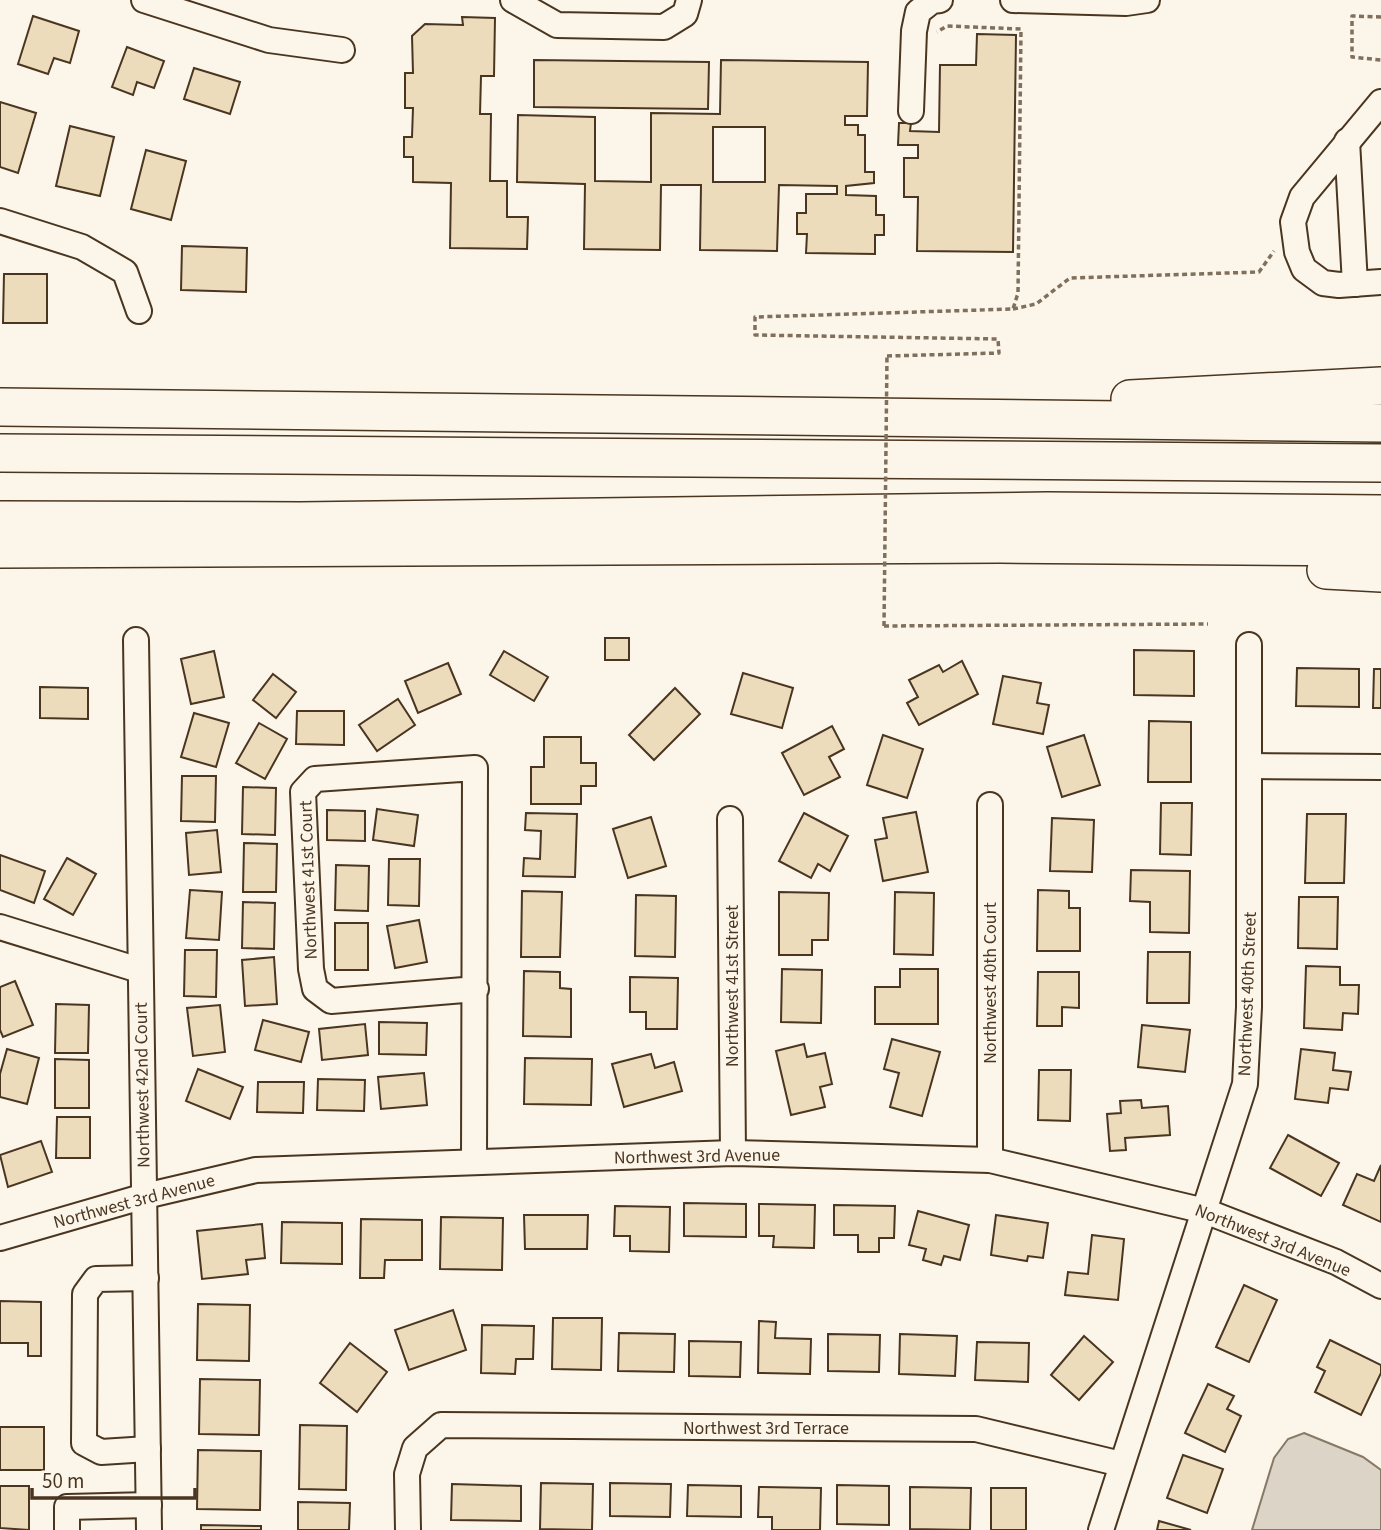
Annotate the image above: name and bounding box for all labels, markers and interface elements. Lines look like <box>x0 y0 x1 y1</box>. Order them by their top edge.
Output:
street label: Northwest 41st Court <box>293 800 324 960</box>
street label: Northwest 40th Court <box>978 902 1003 1064</box>
street label: Northwest 41st Street <box>720 905 745 1067</box>
street label: Northwest 40th Street <box>1232 911 1263 1077</box>
street label: Northwest 42nd Court <box>129 1002 156 1168</box>
street label: Northwest 3rd Avenue <box>614 1143 780 1170</box>
street label: Northwest 3rd Avenue <box>51 1168 218 1235</box>
street label: Northwest 3rd Avenue <box>1191 1198 1355 1283</box>
street label: Northwest 3rd Terrace <box>683 1416 849 1441</box>
scale bar <box>32 1456 194 1500</box>
text: 50 m <box>42 1466 84 1496</box>

